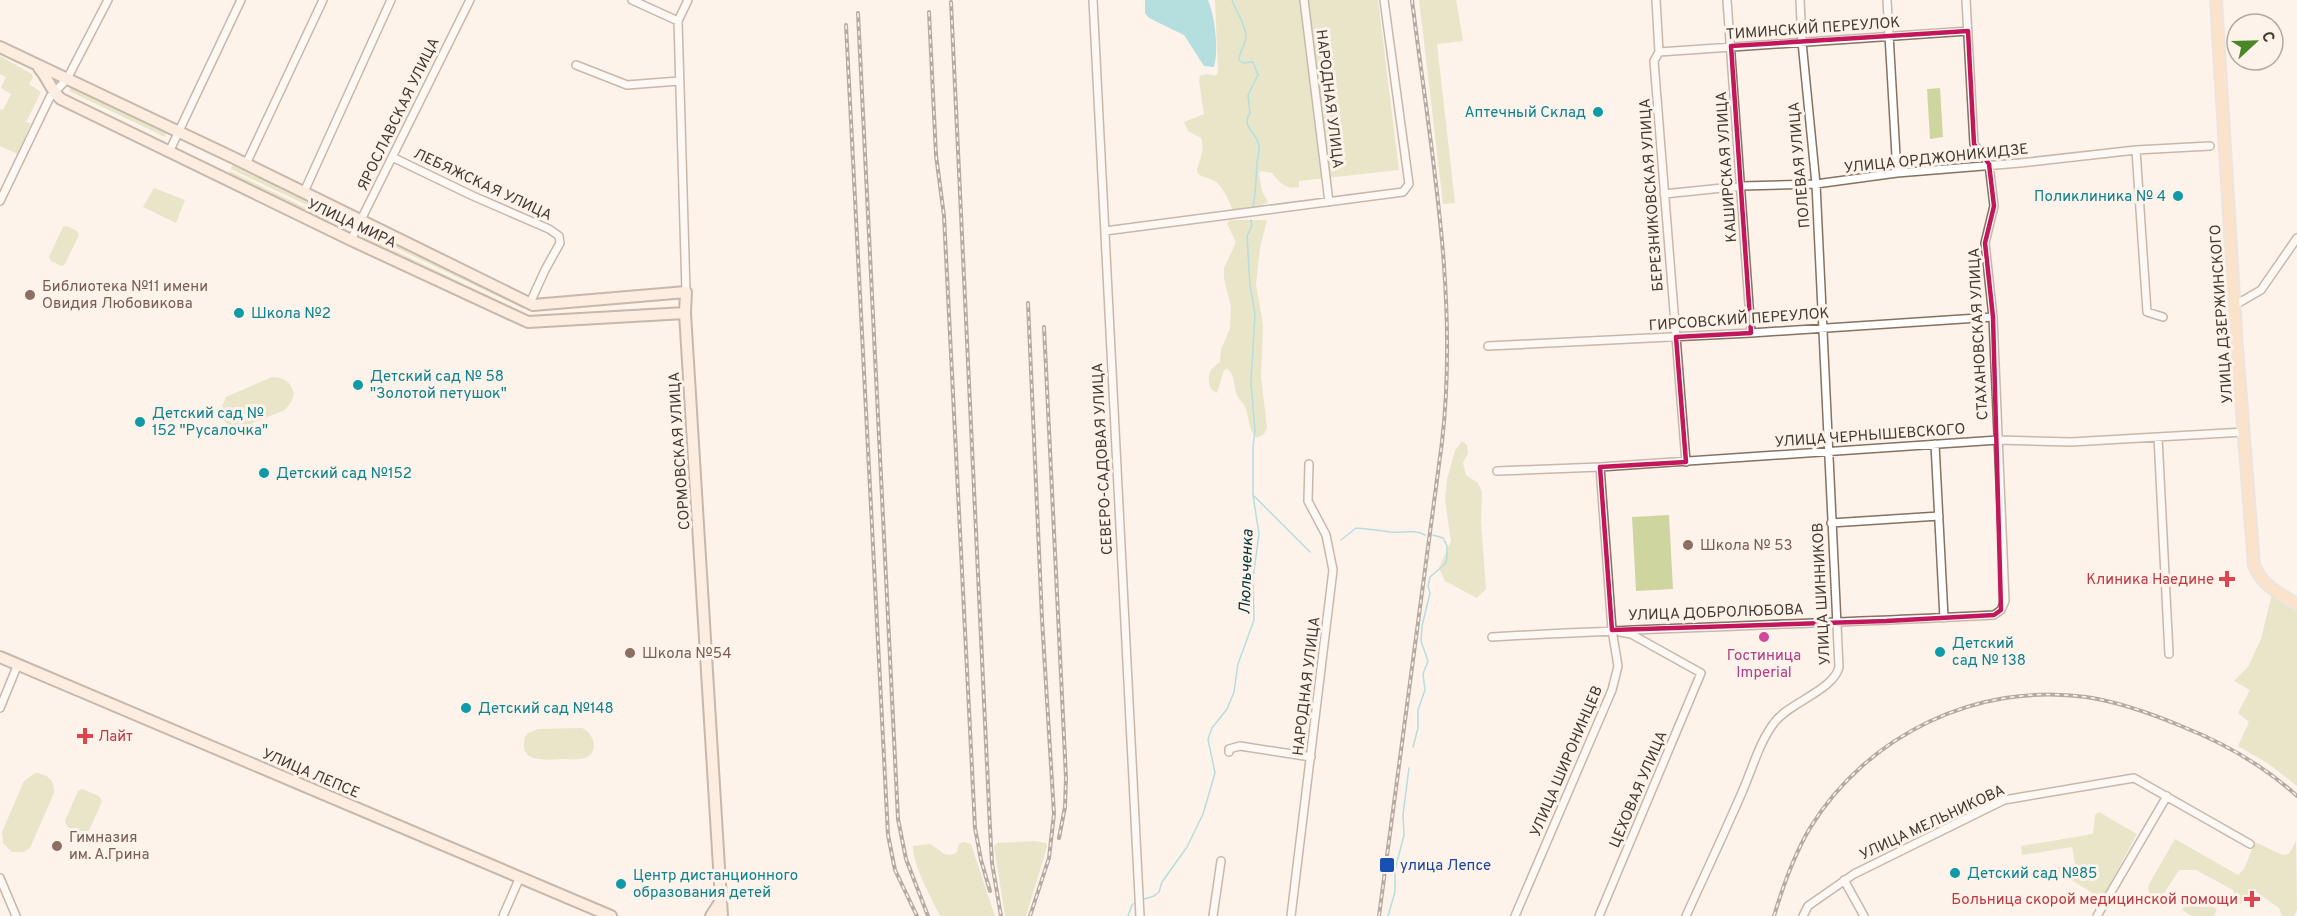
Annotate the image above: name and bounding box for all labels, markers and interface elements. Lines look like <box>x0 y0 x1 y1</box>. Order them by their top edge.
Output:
street label: ТИМИНСКИЙ ПЕРЕУЛОК <box>1725 12 1901 45</box>
north arrow <box>2225 12 2285 72</box>
street label: НАРОДНАЯ УЛИЦА <box>1311 28 1346 170</box>
text: С <box>2256 29 2278 46</box>
street label: ЯРОСЛАВСКАЯ УЛИЦА <box>354 35 445 194</box>
street label: КАШИРСКАЯ УЛИЦА <box>1713 91 1742 243</box>
street label: БЕРЕЗНИКОВСКАЯ УЛИЦА <box>1636 98 1669 292</box>
street label: ПОЛЕВАЯ УЛИЦА <box>1785 101 1815 229</box>
place label: Аптечный Склад <box>1464 104 1586 123</box>
marker: Аптечный Склад <box>1591 105 1605 119</box>
street label: УЛИЦА ОРДЖОНИКИДЗЕ <box>1843 140 2029 179</box>
street label: ЛЕБЯЖСКАЯ УЛИЦА <box>410 145 555 226</box>
place label: Поликлиника № 4 <box>2034 188 2166 207</box>
marker: Поликлиника № 4 <box>2171 189 2185 203</box>
street label: УЛИЦА МИРА <box>304 195 399 253</box>
street label: УЛИЦА ДЗЕРЖИНСКОГО <box>2207 224 2238 404</box>
street label: СТАХАНОВСКАЯ УЛИЦА <box>1965 247 1994 421</box>
place label: Библиотека №11 имени Овидия Любовикова <box>42 278 208 314</box>
marker: Библиотека №11 имени Овидия Любовикова <box>23 288 37 302</box>
street label: ГИРСОВСКИЙ ПЕРЕУЛОК <box>1648 303 1830 336</box>
place label: Школа №2 <box>251 305 331 324</box>
marker: Школа №2 <box>232 306 246 320</box>
street label: СЕВЕРО-САДОВАЯ УЛИЦА <box>1089 362 1118 556</box>
place label: Детский сад № 58 "Золотой петушок" <box>370 368 507 404</box>
street label: СОРМОВСКАЯ УЛИЦА <box>665 371 695 531</box>
marker: Детский сад № 58 "Золотой петушок" <box>351 378 365 392</box>
place label: Детский сад № 152 "Русалочка" <box>152 405 268 441</box>
marker: Детский сад № 152 "Русалочка" <box>133 415 147 429</box>
street label: УЛИЦА ЧЕРНЫШЕВСКОГО <box>1774 420 1966 453</box>
place label: Детский сад №152 <box>276 465 412 484</box>
marker: Детский сад №152 <box>257 466 271 480</box>
street label: УЛИЦА ШИННИКОВ <box>1809 522 1836 666</box>
water label: Люльченка <box>1236 528 1259 615</box>
place label: Школа № 53 <box>1700 537 1793 556</box>
marker: Школа № 53 <box>1681 538 1695 552</box>
marker: Клиника Наедине <box>2218 570 2236 588</box>
place label: Клиника Наедине <box>2086 571 2214 590</box>
street label: УЛИЦА ДОБРОЛЮБОВА <box>1628 601 1804 626</box>
street label: НАРОДНАЯ УЛИЦА <box>1290 615 1325 757</box>
marker: Гостиница Imperial <box>1757 630 1771 644</box>
place label: Детский сад № 138 <box>1952 635 2026 671</box>
place label: Школа №54 <box>642 645 732 664</box>
marker: Детский сад № 138 <box>1933 645 1947 659</box>
marker: Школа №54 <box>623 646 637 660</box>
place label: Гостиница Imperial <box>1727 647 1801 683</box>
street label: УЛИЦА ШИРОНИНЦЕВ <box>1527 683 1608 840</box>
place label: Детский сад №148 <box>478 700 614 719</box>
marker: Детский сад №148 <box>459 701 473 715</box>
marker: Лайт <box>76 727 94 745</box>
place label: Лайт <box>98 728 133 747</box>
street label: ЦЕХОВАЯ УЛИЦА <box>1606 728 1673 851</box>
street label: УЛИЦА ЛЕПСЕ <box>259 745 362 803</box>
street label: УЛИЦА МЕЛЬНИКОВА <box>1857 781 2008 865</box>
place label: Гимназия им. А.Грина <box>69 829 149 865</box>
marker: Гимназия им. А.Грина <box>50 839 64 853</box>
marker: улица Лепсе <box>1378 856 1396 874</box>
place label: улица Лепсе <box>1400 857 1491 876</box>
place label: Детский сад №85 <box>1967 865 2097 884</box>
marker: Детский сад №85 <box>1948 866 1962 880</box>
place label: Центр дистанционного образования детей <box>633 867 798 903</box>
marker: Центр дистанционного образования детей <box>614 877 628 891</box>
marker: Больница скорой медицинской помощи <box>2243 890 2261 908</box>
place label: Больница скорой медицинской помощи <box>1951 891 2238 910</box>

